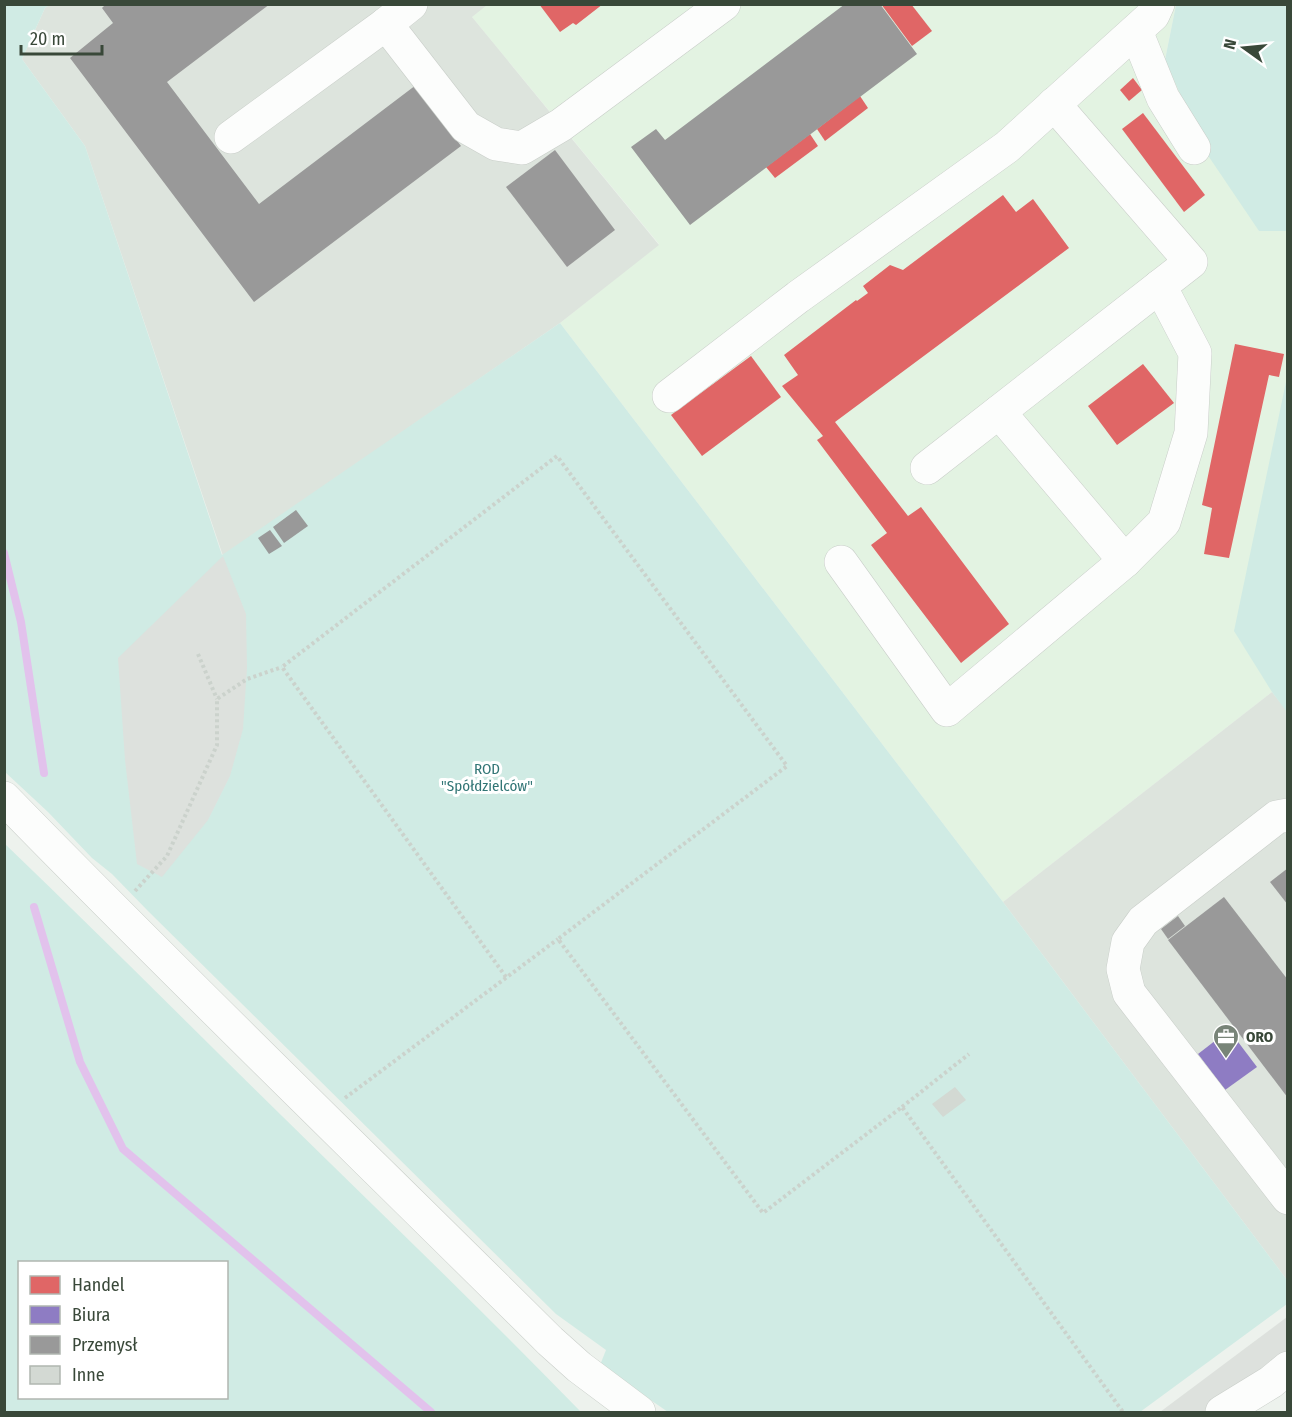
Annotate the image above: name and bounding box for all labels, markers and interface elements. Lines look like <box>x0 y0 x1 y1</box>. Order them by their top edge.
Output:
scale bar <box>21 18 102 56</box>
north arrow <box>1214 18 1274 78</box>
text: 20 m <box>30 28 65 50</box>
text: N <box>1220 37 1240 51</box>
park label: ROD "Spółdzielców" <box>441 760 533 795</box>
office icon: ORO <box>1211 1022 1241 1060</box>
place label: ORO <box>1246 1028 1273 1046</box>
legend <box>18 1261 228 1399</box>
text: Handel <box>72 1274 125 1296</box>
text: Biura <box>72 1304 111 1326</box>
text: Przemysł <box>72 1334 138 1356</box>
text: Inne <box>72 1364 105 1386</box>

